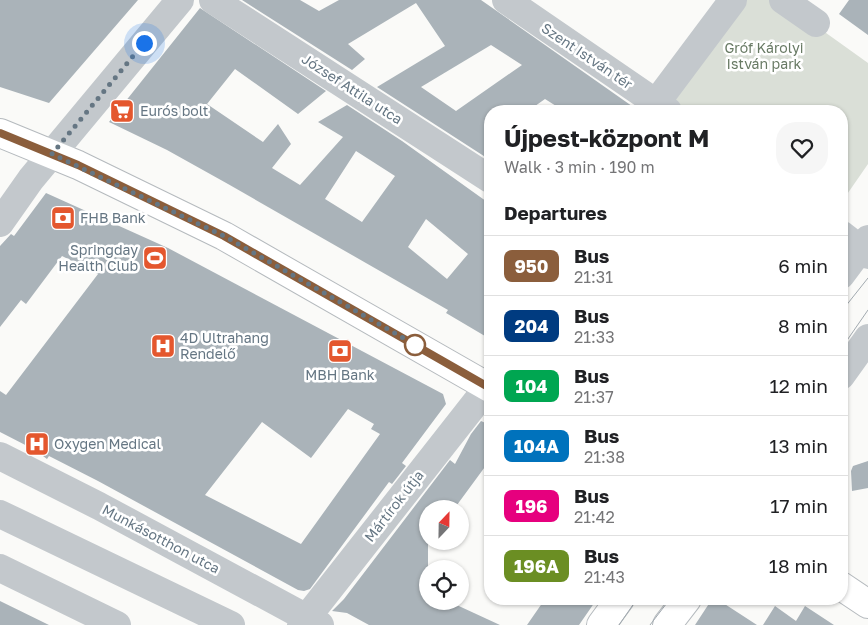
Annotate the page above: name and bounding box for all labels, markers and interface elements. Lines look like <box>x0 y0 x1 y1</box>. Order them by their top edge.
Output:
street label: Szent István tér <box>539 19 636 93</box>
your location <box>132 31 157 56</box>
park label: Gróf Károlyi István park <box>724 39 804 72</box>
street label: József Attila utca <box>299 50 406 127</box>
supermarket icon: Eurós bolt <box>109 98 135 124</box>
place label: Eurós bolt <box>140 102 208 119</box>
button: heart <box>776 122 828 174</box>
text: Újpest-központ M <box>504 123 709 152</box>
text: Walk · 3 min · 190 m <box>504 157 655 177</box>
text: Departures <box>504 201 607 224</box>
bank icon: FHB Bank <box>50 205 76 231</box>
place label: FHB Bank <box>80 209 146 226</box>
place label: Springday Health Club <box>58 241 138 274</box>
text: Bus <box>574 244 609 267</box>
sports icon: Springday Health Club <box>142 245 168 271</box>
text: 6 min <box>778 254 828 277</box>
text: 950 <box>514 255 549 277</box>
text: 21:31 <box>574 267 613 287</box>
text: Bus <box>574 304 609 327</box>
text: 8 min <box>778 314 828 337</box>
text: 204 <box>515 315 548 337</box>
text: 21:33 <box>574 327 615 347</box>
place label: 4D Ultrahang Rendelő <box>180 329 269 362</box>
hospital icon: 4D Ultrahang Rendelő <box>150 333 176 359</box>
unlabelled marker <box>404 334 426 356</box>
bank icon: MBH Bank <box>327 338 353 364</box>
text: Bus <box>574 364 609 387</box>
place label: MBH Bank <box>305 366 375 383</box>
text: 12 min <box>769 374 828 397</box>
text: 104 <box>515 375 548 397</box>
text: 21:37 <box>574 387 614 407</box>
text: Bus <box>584 424 619 447</box>
hospital icon: Oxygen Medical <box>24 431 50 457</box>
text: 13 min <box>769 434 828 457</box>
place label: Oxygen Medical <box>54 435 161 452</box>
text: 104A <box>514 435 559 457</box>
text: 21:38 <box>584 447 625 467</box>
street label: Mártírok útja <box>360 467 427 545</box>
text: Bus <box>574 484 609 507</box>
text: 17 min <box>770 494 828 517</box>
text: 196 <box>515 495 548 517</box>
street label: Munkásotthon utca <box>100 500 223 577</box>
north arrow <box>419 500 469 550</box>
map controls <box>419 500 469 610</box>
text: 21:42 <box>574 507 615 527</box>
text: Bus <box>584 544 619 567</box>
text: 18 min <box>769 554 828 577</box>
text: 196A <box>514 555 559 577</box>
button: locate <box>419 560 469 610</box>
text: 21:43 <box>584 567 625 587</box>

